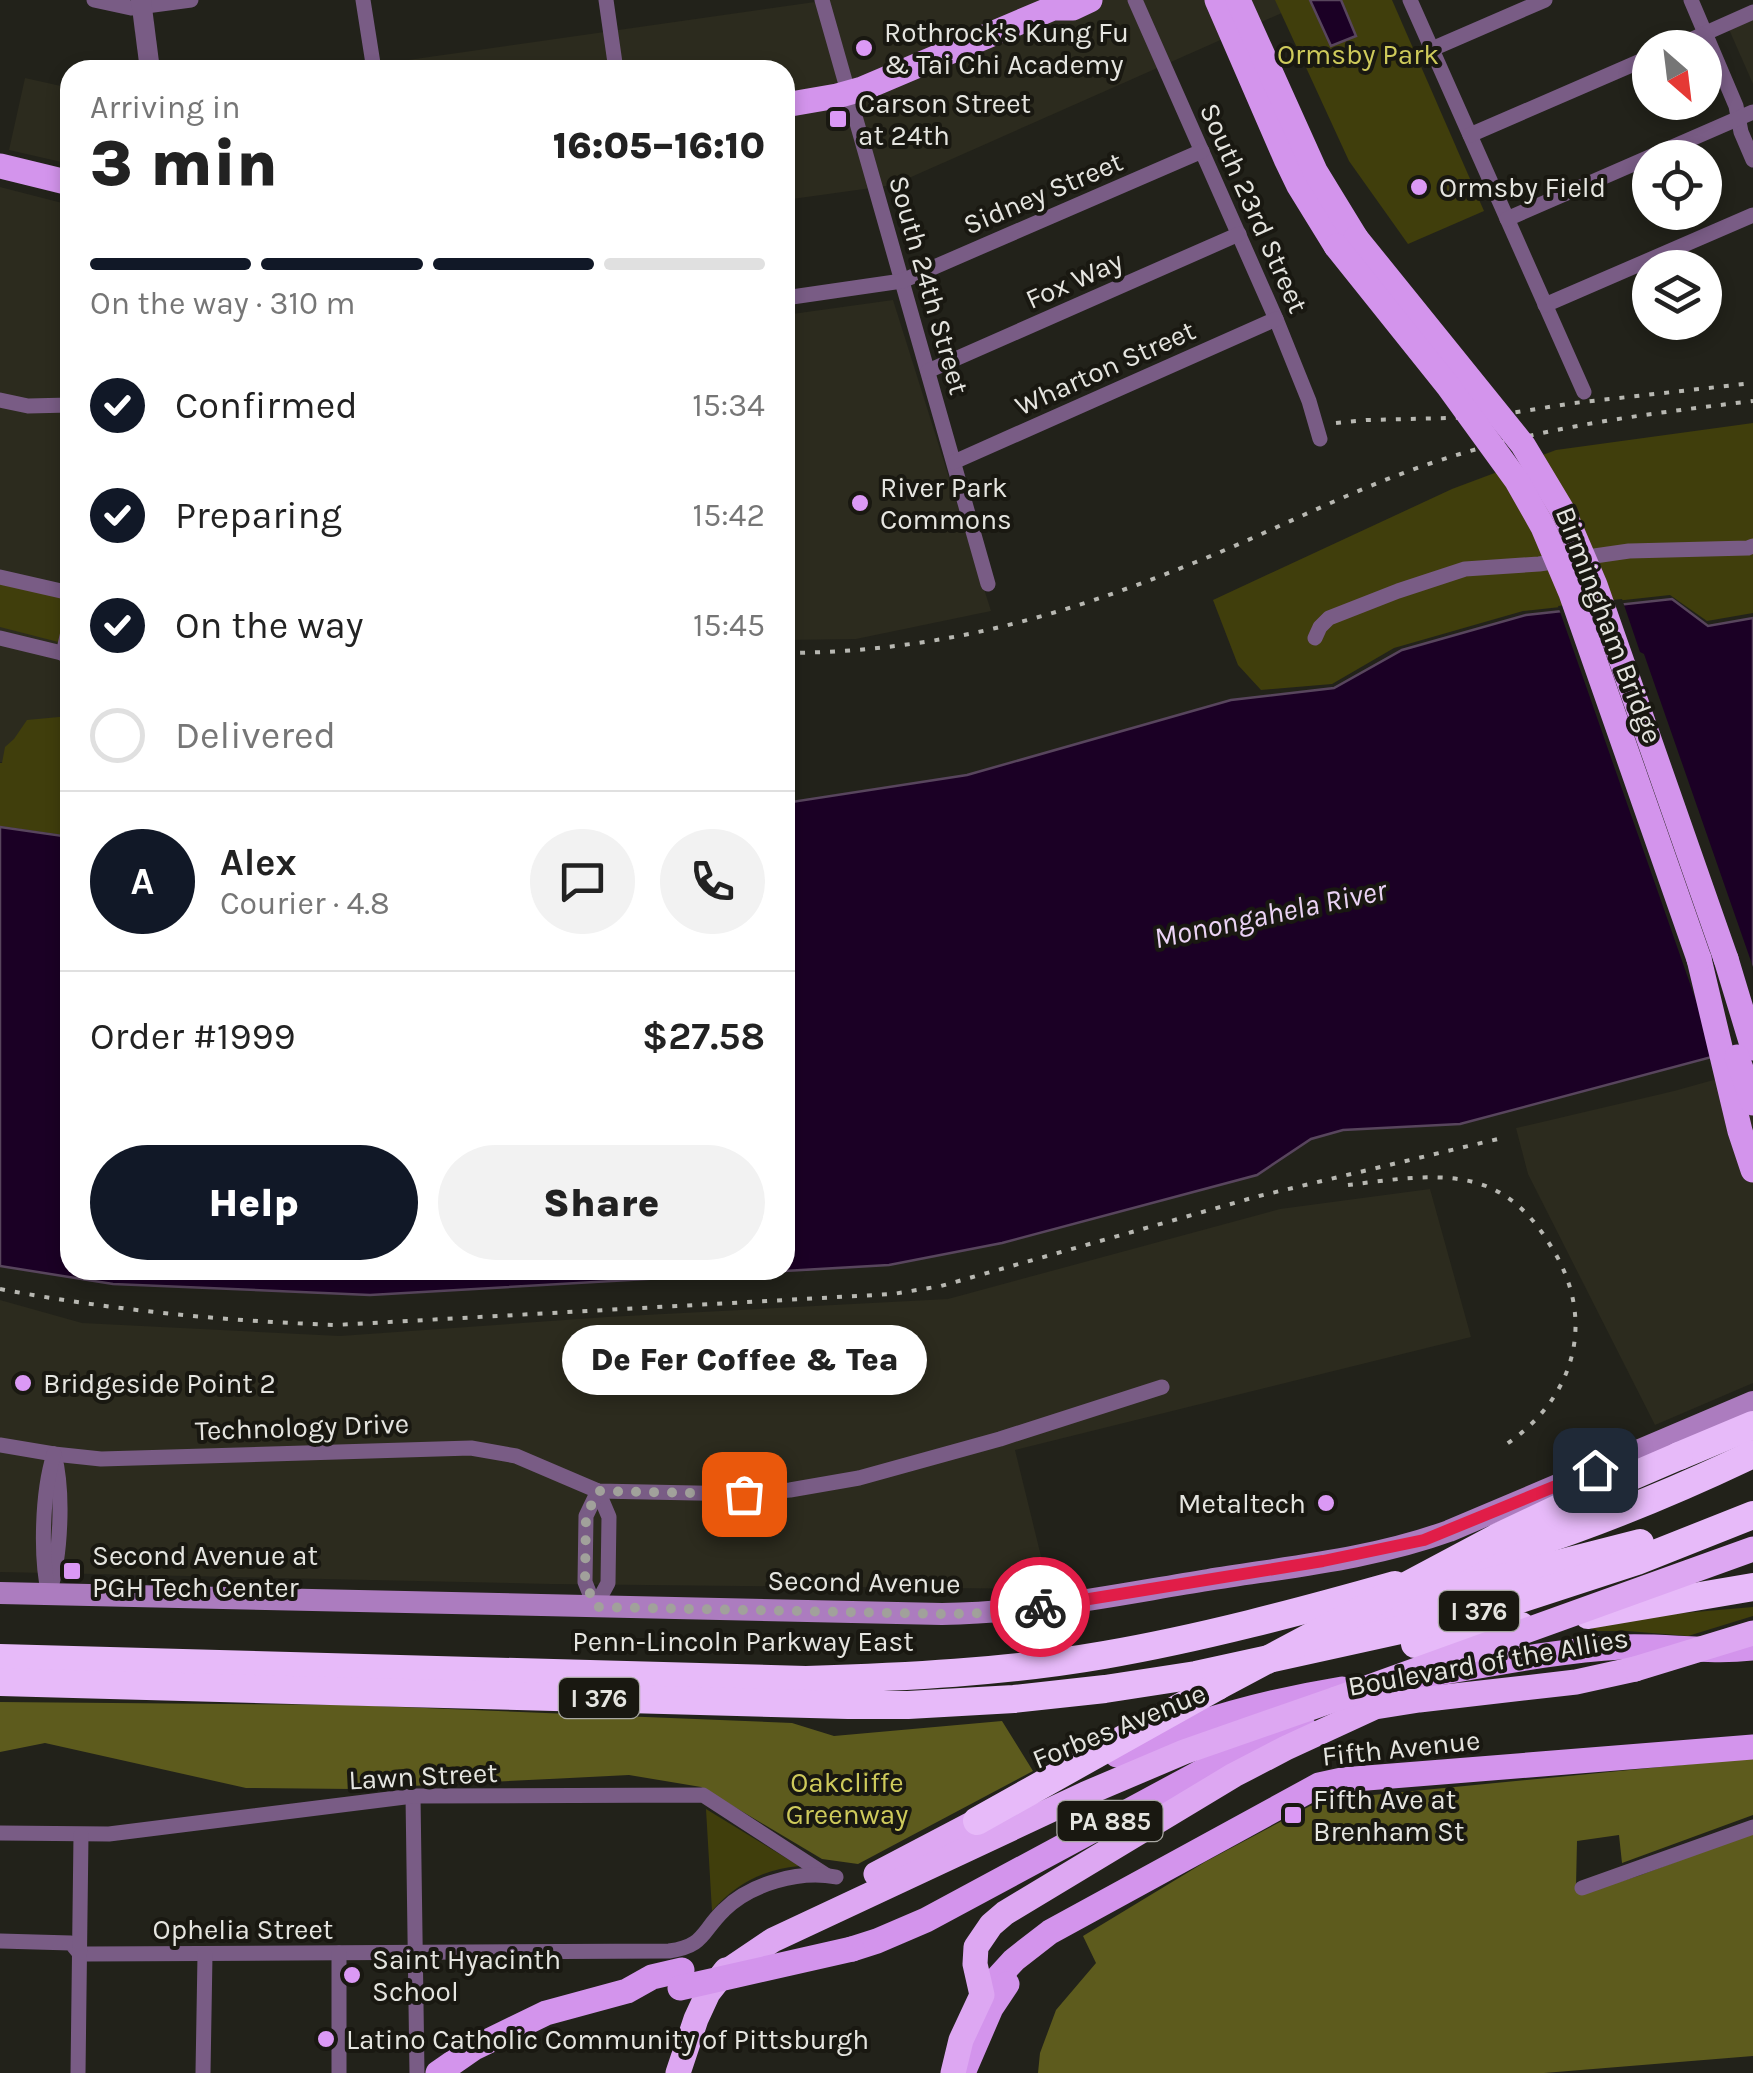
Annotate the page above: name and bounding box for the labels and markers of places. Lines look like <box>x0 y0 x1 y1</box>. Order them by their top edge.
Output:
place label: Rothrock's Kung Fu & Tai Chi Academy <box>884 16 1129 81</box>
marker: Rothrock's Kung Fu & Tai Chi Academy <box>853 37 875 59</box>
place label: Carson Street at 24th <box>858 87 1031 152</box>
marker: Carson Street at 24th <box>827 108 849 130</box>
place label: Ormsby Field <box>1439 171 1606 204</box>
marker: Ormsby Field <box>1408 176 1430 198</box>
place label: River Park Commons <box>880 471 1012 536</box>
marker: River Park Commons <box>849 492 871 514</box>
callout: De Fer Coffee & Tea <box>562 1324 926 1394</box>
place label: Bridgeside Point 2 <box>43 1367 276 1400</box>
marker: Bridgeside Point 2 <box>12 1372 34 1394</box>
pin <box>1553 1428 1638 1513</box>
pin <box>702 1452 787 1537</box>
place label: Metaltech <box>1178 1487 1306 1520</box>
marker: Metaltech <box>1315 1492 1337 1514</box>
place label: Second Avenue at PGH Tech Center <box>92 1539 318 1604</box>
marker: Second Avenue at PGH Tech Center <box>61 1560 83 1582</box>
place label: Fifth Ave at Brenham St <box>1313 1783 1464 1848</box>
marker: Fifth Ave at Brenham St <box>1282 1804 1304 1826</box>
place label: Saint Hyacinth School <box>372 1943 561 2008</box>
marker: Saint Hyacinth School <box>341 1964 363 1986</box>
place label: Latino Catholic Community of Pittsburgh <box>346 2023 869 2056</box>
marker: Latino Catholic Community of Pittsburgh <box>315 2028 337 2050</box>

